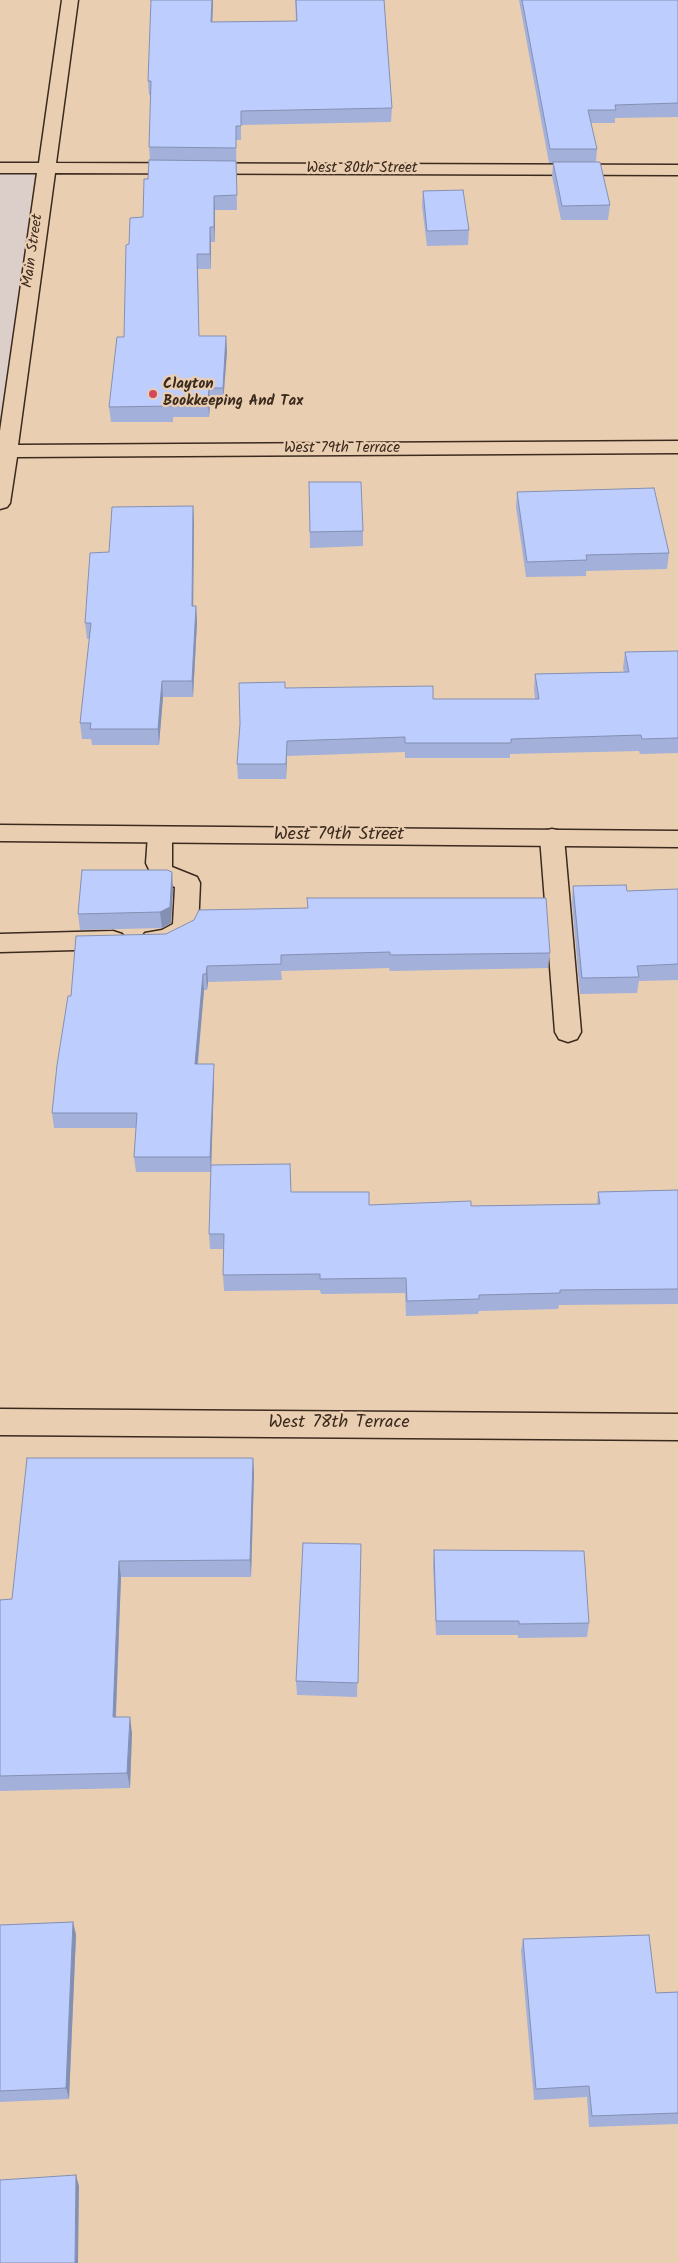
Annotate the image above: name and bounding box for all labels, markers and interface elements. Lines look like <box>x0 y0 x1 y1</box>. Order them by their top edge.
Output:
street label: West 80th Street <box>306 160 418 178</box>
street label: Main Street <box>20 213 48 289</box>
place label: Clayton Bookkeeping And Tax <box>163 376 303 411</box>
marker: Clayton Bookkeeping And Tax <box>147 388 159 400</box>
street label: West 79th Terrace <box>284 440 400 458</box>
street label: West 79th Street <box>274 825 404 847</box>
street label: West 78th Terrace <box>268 1413 410 1435</box>

